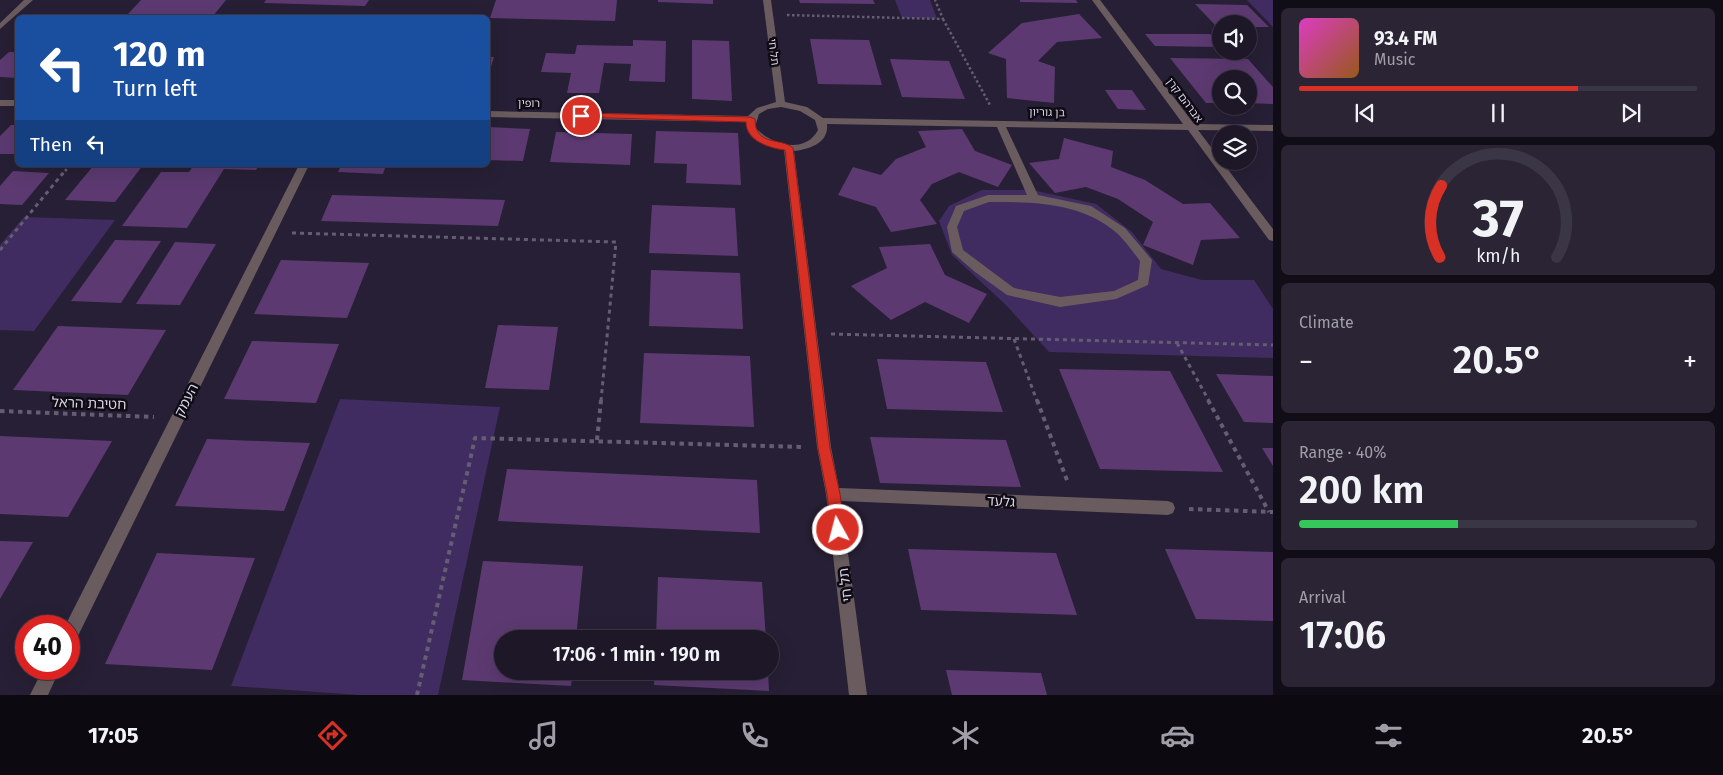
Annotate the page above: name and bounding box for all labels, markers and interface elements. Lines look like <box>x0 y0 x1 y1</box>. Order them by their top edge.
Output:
map controls <box>1212 15 1257 170</box>
button: sound <box>1212 15 1257 60</box>
text: 93.4 FM <box>1374 27 1437 50</box>
text: 120 m <box>113 33 206 75</box>
icon: left <box>30 35 95 100</box>
street label: תל חי <box>765 38 782 66</box>
text: Music <box>1374 50 1415 69</box>
button: search <box>1212 70 1257 115</box>
text: Turn left <box>113 75 197 102</box>
street label: אברהם קרן <box>1164 75 1206 125</box>
pin <box>560 95 602 137</box>
street label: רופין <box>518 97 540 110</box>
icon: previous <box>1351 99 1379 127</box>
icon: pause <box>1484 99 1512 127</box>
icon: next <box>1617 99 1645 127</box>
icon: arrive <box>567 102 595 130</box>
street label: בן גוריון <box>1029 106 1065 119</box>
button: layers <box>1212 125 1257 170</box>
icon: left <box>82 130 110 158</box>
text: Then <box>30 133 72 156</box>
text: 37 <box>1471 187 1524 250</box>
text: km/h <box>1476 245 1520 267</box>
text: Climate <box>1299 313 1354 332</box>
text: 20.5° <box>1453 337 1543 383</box>
text: − <box>1299 345 1313 378</box>
text: + <box>1683 345 1697 378</box>
street label: העמק <box>171 381 202 420</box>
street label: חטיבת הראל <box>51 394 127 413</box>
text: Range · 40% <box>1299 443 1386 462</box>
text: 200 km <box>1299 467 1425 513</box>
street label: גלעד <box>986 492 1016 511</box>
position arrow <box>811 503 863 555</box>
street label: תל חי <box>835 567 856 603</box>
text: Arrival <box>1299 588 1346 607</box>
text: 17:06 <box>1299 612 1386 658</box>
speed limit sign: 40 <box>15 615 80 680</box>
text: 17:06 · 1 min · 190 m <box>553 643 720 666</box>
icon: directions <box>315 718 350 753</box>
icon: music <box>526 718 561 753</box>
icon: phone <box>737 718 772 753</box>
icon: climate <box>948 718 983 753</box>
icon: car <box>1160 718 1195 753</box>
icon: filters <box>1371 718 1406 753</box>
text: 17:05 <box>88 722 139 749</box>
text: 20.5° <box>1582 722 1635 749</box>

